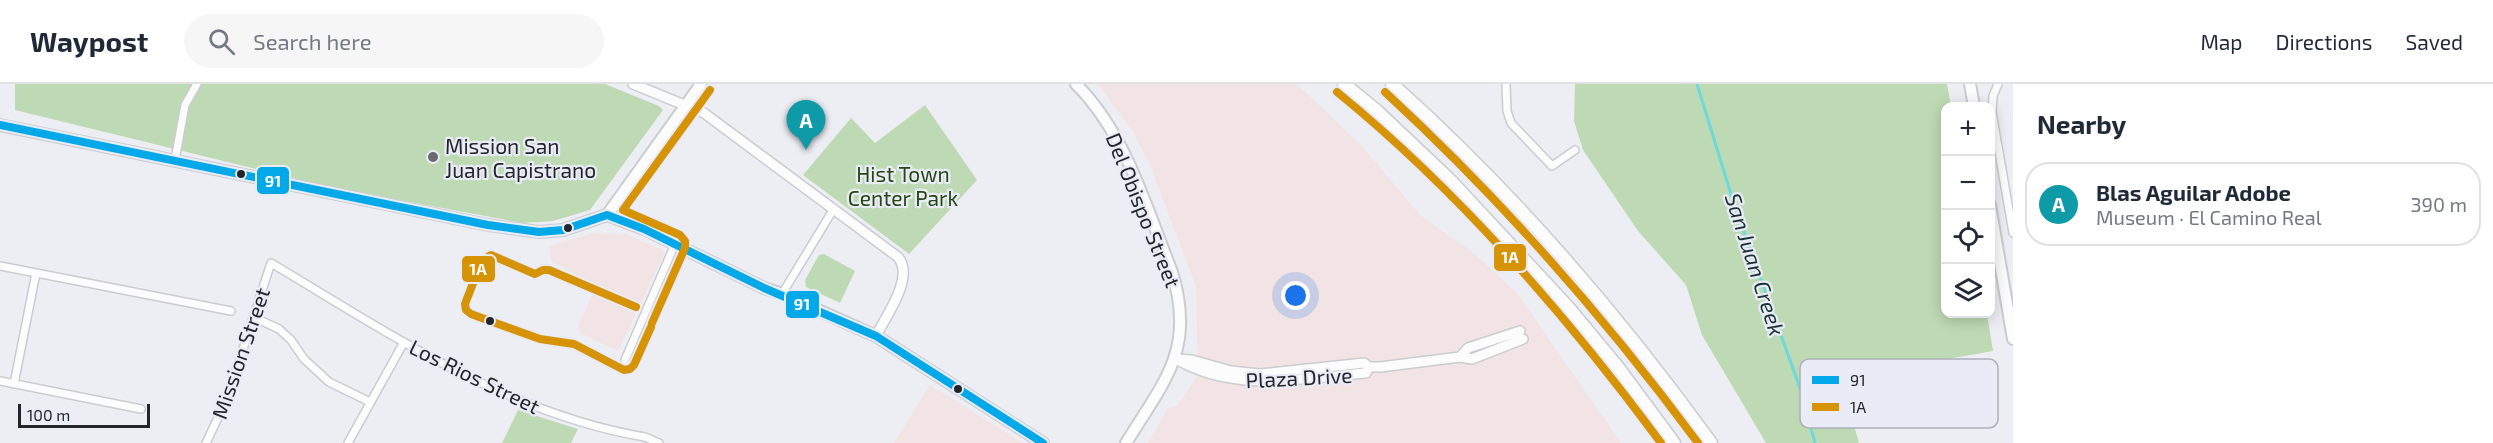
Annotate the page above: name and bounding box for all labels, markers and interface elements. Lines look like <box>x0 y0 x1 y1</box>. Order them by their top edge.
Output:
search box <box>184 14 604 68</box>
text: Waypost <box>30 24 148 58</box>
icon: search <box>205 25 238 58</box>
text: Search here <box>253 28 372 54</box>
text: Map <box>2200 29 2243 54</box>
text: Directions <box>2276 29 2372 54</box>
text: Saved <box>2405 29 2463 54</box>
pin: A <box>786 100 826 150</box>
map controls <box>1941 102 1995 318</box>
button: + <box>1941 102 1995 156</box>
text: Nearby <box>2037 108 2126 139</box>
street label: Del Obispo Street <box>1102 129 1186 291</box>
place label: Mission San Juan Capistrano <box>445 133 596 182</box>
marker: Mission San Juan Capistrano <box>426 150 440 164</box>
button: − <box>1941 156 1995 210</box>
park label: Hist Town Center Park <box>848 161 958 210</box>
line badge: 91 <box>256 166 290 195</box>
unlabelled marker <box>235 168 247 180</box>
text: 91 <box>265 171 281 190</box>
text: Blas Aguilar Adobe <box>2096 179 2291 205</box>
water label: San Juan Creek <box>1721 189 1791 339</box>
text: A <box>2052 192 2065 216</box>
text: 390 m <box>2410 192 2467 216</box>
text: Museum · El Camino Real <box>2096 205 2322 229</box>
button: locate <box>1941 210 1995 264</box>
unlabelled marker <box>562 222 574 234</box>
line badge: 1A <box>1493 243 1527 272</box>
text: 1A <box>1501 247 1519 266</box>
line badge: 1A <box>461 255 496 283</box>
text: 1A <box>469 259 487 278</box>
button: layers <box>1941 264 1995 318</box>
your location <box>1281 281 1310 310</box>
street label: Mission Street <box>206 284 274 422</box>
line badge: 91 <box>785 290 820 319</box>
text: 91 <box>794 294 810 313</box>
unlabelled marker <box>484 315 496 327</box>
street label: Los Rios Street <box>406 334 544 418</box>
legend <box>1800 359 1998 428</box>
street label: Plaza Drive <box>1245 362 1353 392</box>
text: 91 <box>1850 370 1866 389</box>
unlabelled marker <box>952 383 964 395</box>
text: 1A <box>1850 397 1866 416</box>
scale bar <box>18 401 150 428</box>
text: 100 m <box>27 405 70 424</box>

